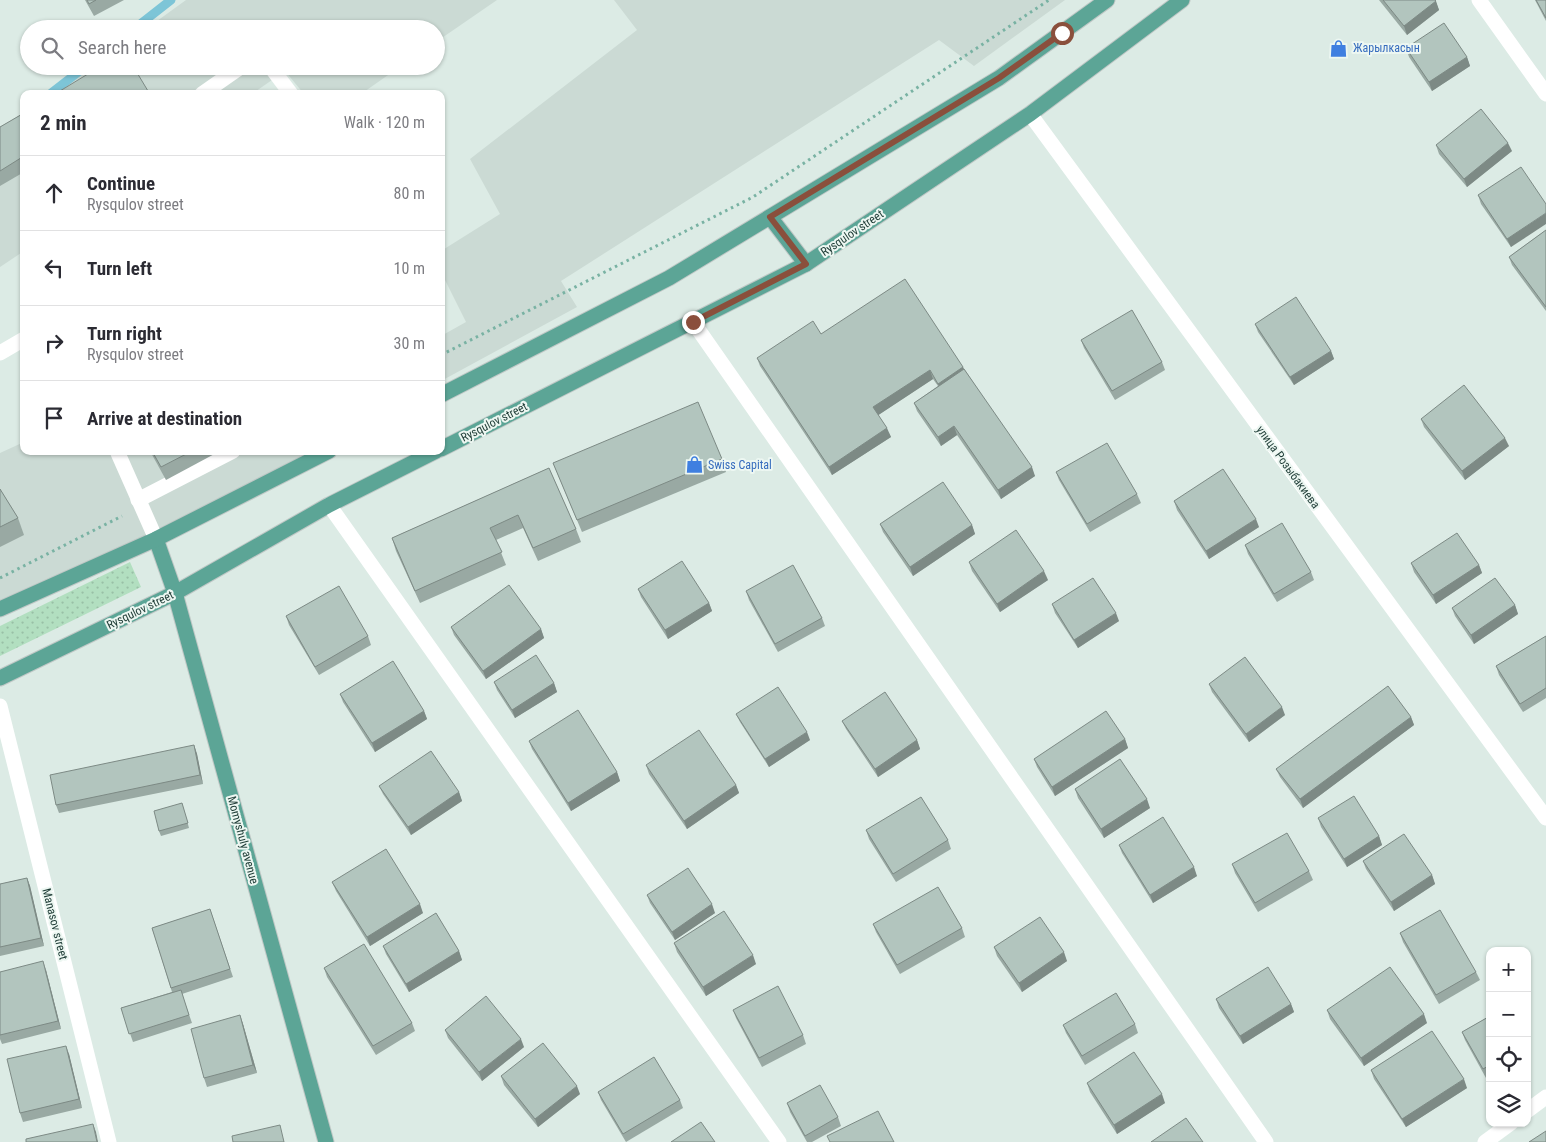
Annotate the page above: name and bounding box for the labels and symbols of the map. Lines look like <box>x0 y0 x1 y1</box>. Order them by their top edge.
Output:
route start <box>1051 22 1074 45</box>
shop icon: Жарылкасын <box>1329 38 1349 58</box>
place label: Жарылкасын <box>1353 41 1420 55</box>
street label: Rysqulov street <box>818 207 886 259</box>
route end <box>682 311 705 334</box>
street label: Rysqulov street <box>458 399 530 445</box>
street label: улица Розыбакиева <box>1253 423 1323 511</box>
shop icon: Swiss Capital <box>684 455 704 475</box>
place label: Swiss Capital <box>708 458 772 472</box>
street label: Rysqulov street <box>104 588 176 632</box>
street label: Momyshuly avenue <box>225 795 262 886</box>
street label: Manasov street <box>39 887 71 962</box>

